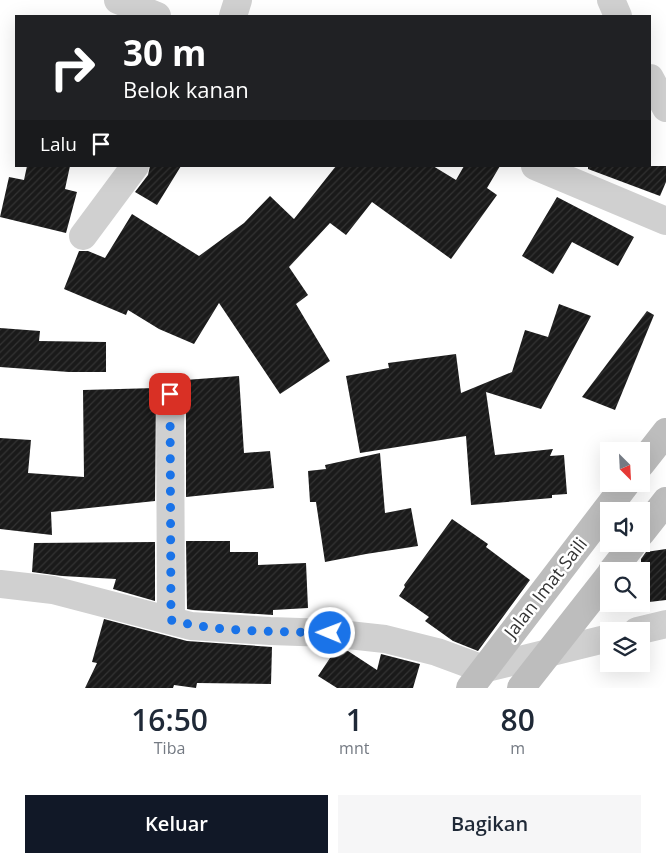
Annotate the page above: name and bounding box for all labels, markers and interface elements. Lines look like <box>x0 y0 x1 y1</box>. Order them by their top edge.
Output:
text: 30 m <box>123 29 206 76</box>
icon: right <box>40 35 105 100</box>
text: Belok kanan <box>123 74 249 104</box>
icon: arrive <box>87 130 115 158</box>
text: Lalu <box>40 131 77 157</box>
pin <box>149 373 191 415</box>
icon: arrive <box>156 380 184 408</box>
north arrow <box>600 442 650 492</box>
map controls <box>600 442 650 672</box>
button: sound <box>600 502 650 552</box>
street label: Jalan Imat Saili <box>497 532 592 644</box>
button: search <box>600 562 650 612</box>
position arrow <box>303 606 355 658</box>
button: layers <box>600 622 650 672</box>
text: 16:50 <box>131 699 208 740</box>
text: 1 <box>346 699 363 740</box>
text: 80 <box>501 699 535 740</box>
text: Tiba <box>154 737 185 759</box>
text: mnt <box>339 737 369 759</box>
text: m <box>510 737 525 759</box>
button: Keluar <box>25 795 328 853</box>
button: Bagikan <box>338 795 641 853</box>

